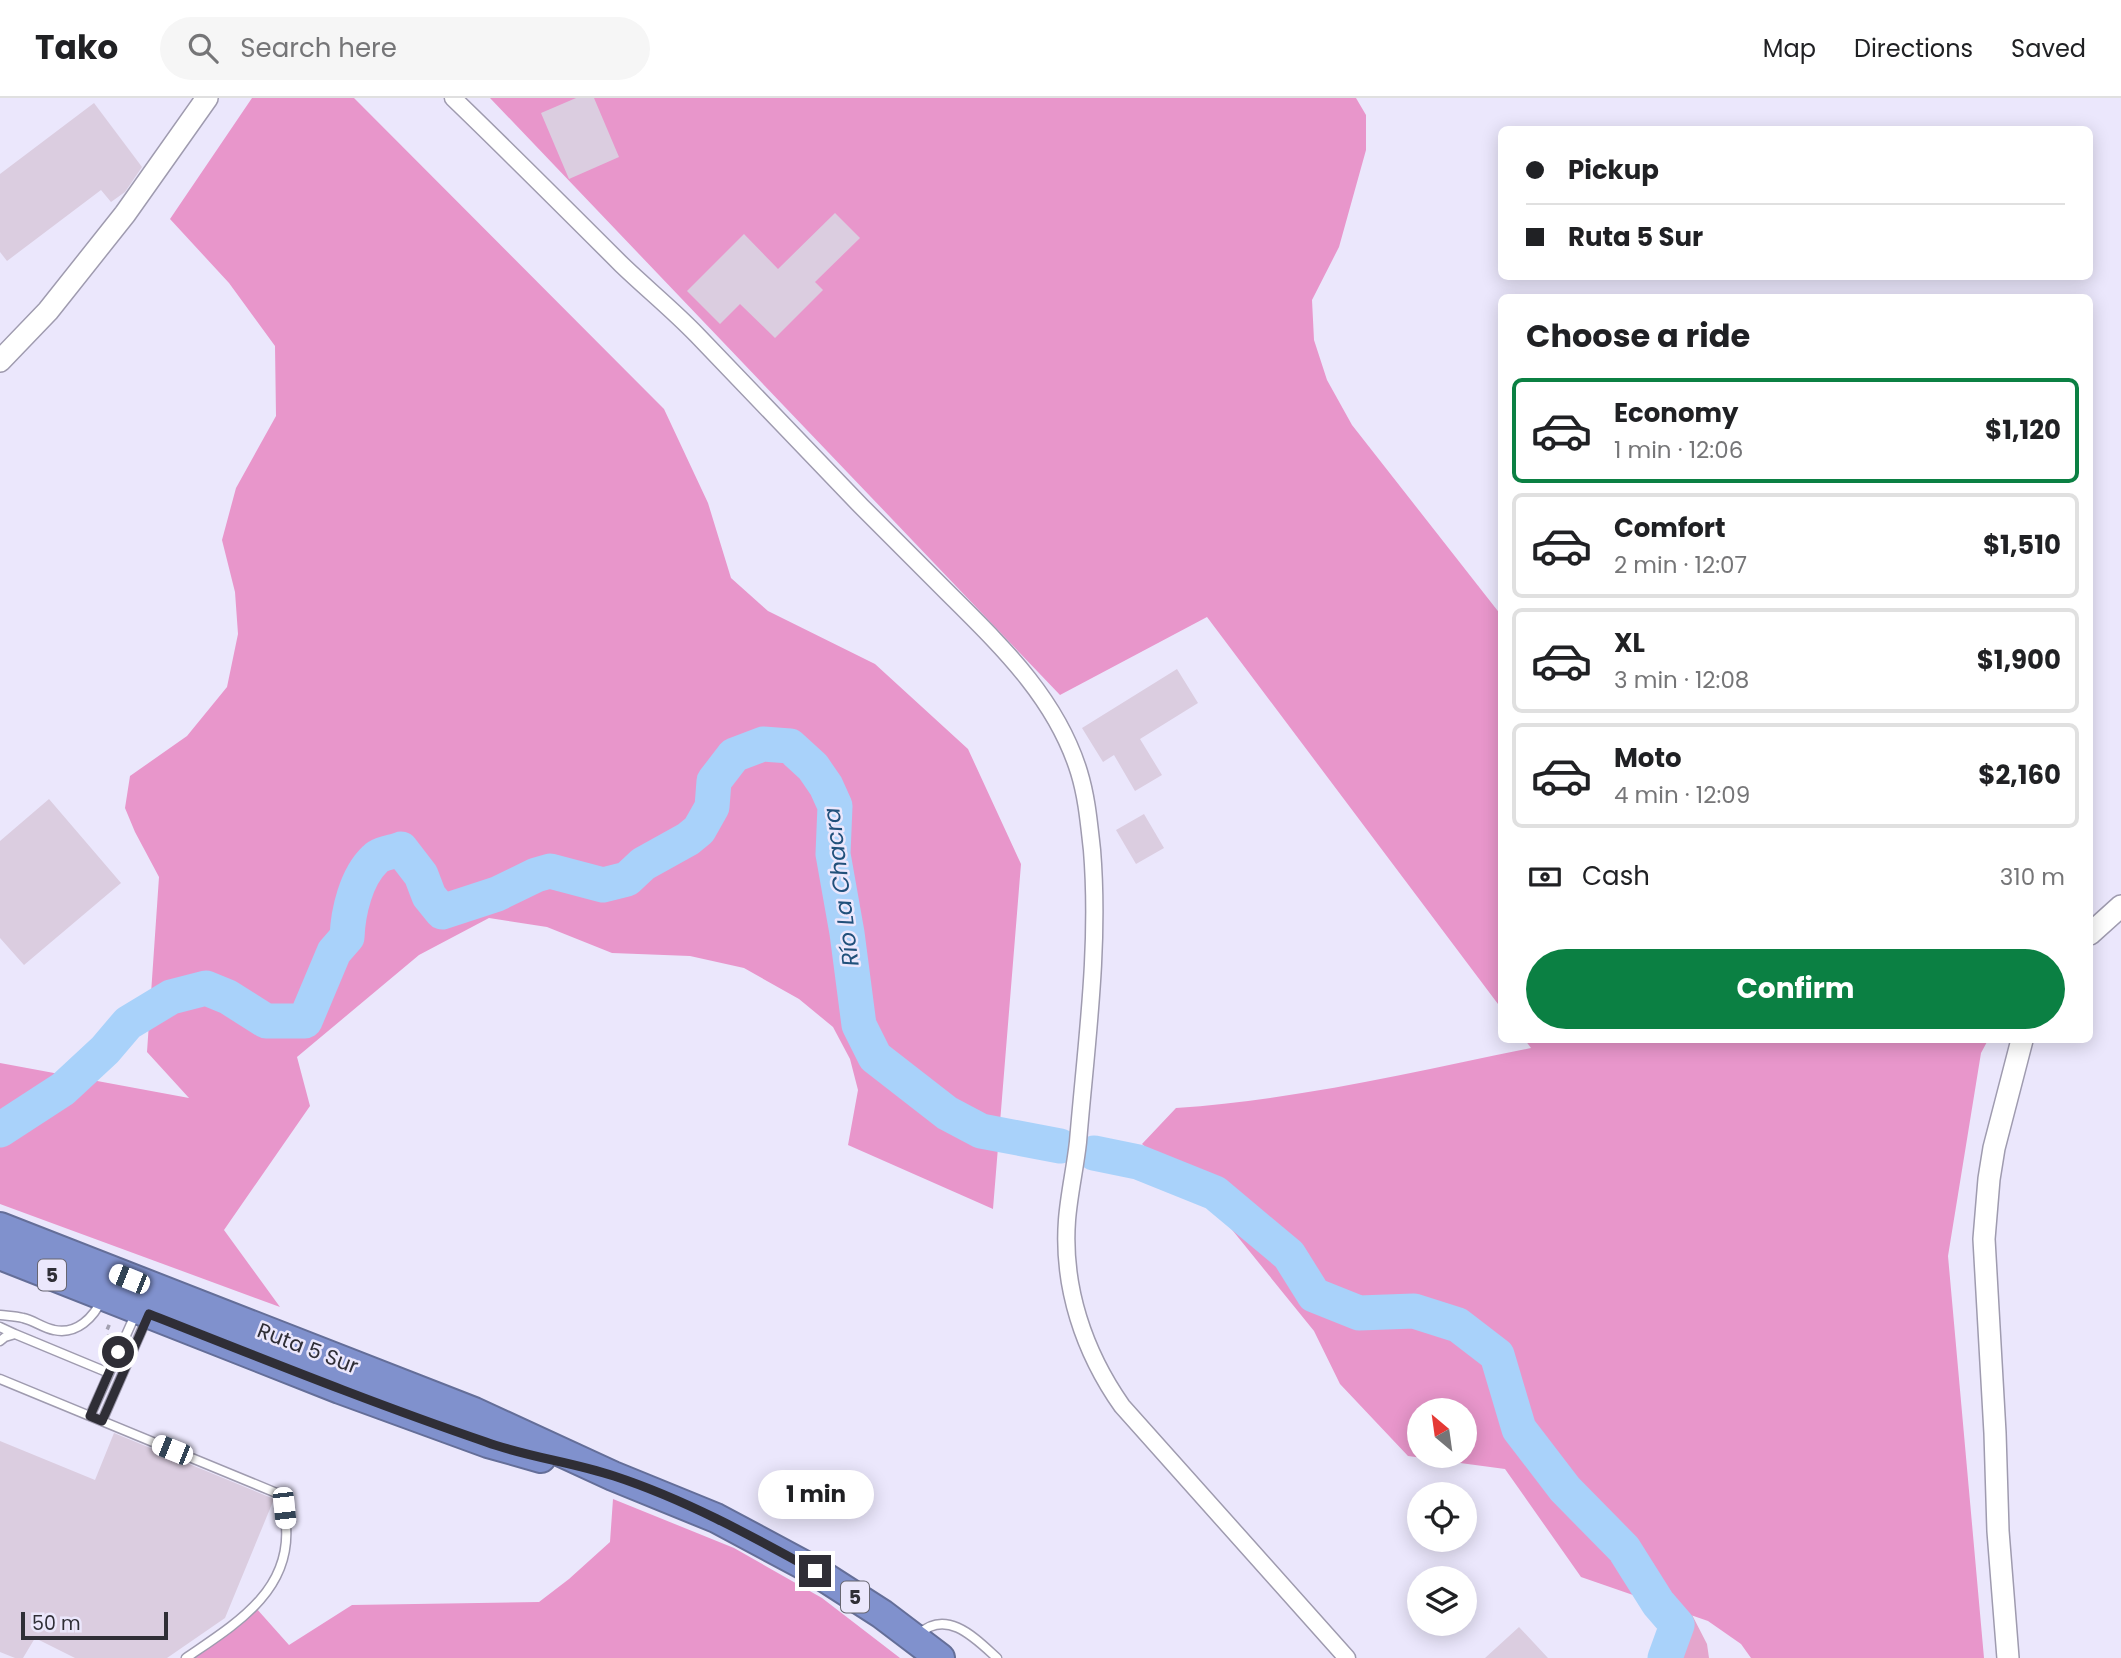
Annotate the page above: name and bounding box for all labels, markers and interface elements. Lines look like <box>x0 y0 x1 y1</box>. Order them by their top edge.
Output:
search box <box>160 17 650 80</box>
text: Tako <box>35 24 118 71</box>
icon: search <box>184 29 222 67</box>
text: Search here <box>240 30 397 66</box>
text: Map <box>1763 32 1816 65</box>
text: Directions <box>1854 32 1973 65</box>
text: Saved <box>2011 32 2086 65</box>
text: Pickup <box>1568 152 1659 188</box>
text: Ruta 5 Sur <box>1568 219 1703 255</box>
text: Choose a ride <box>1526 313 1750 358</box>
text: Economy <box>1614 395 1738 431</box>
icon: car <box>1530 399 1593 462</box>
text: $1,120 <box>1985 412 2061 448</box>
text: 1 min · 12:06 <box>1614 434 1743 466</box>
text: Comfort <box>1614 510 1726 546</box>
icon: car <box>1530 514 1593 577</box>
text: $1,510 <box>1983 527 2061 563</box>
text: 2 min · 12:07 <box>1614 549 1747 581</box>
text: XL <box>1614 625 1645 661</box>
icon: car <box>1530 629 1593 692</box>
text: $1,900 <box>1977 642 2061 678</box>
text: 3 min · 12:08 <box>1614 664 1749 696</box>
text: Moto <box>1614 740 1682 776</box>
icon: car <box>1530 744 1593 807</box>
text: $2,160 <box>1978 757 2061 793</box>
text: 4 min · 12:09 <box>1614 779 1750 811</box>
water label: Río La Chacra <box>815 806 867 968</box>
icon: cash <box>1526 858 1564 896</box>
text: Cash <box>1582 858 1650 894</box>
text: 310 m <box>2000 861 2065 893</box>
button: Confirm <box>1526 949 2065 1029</box>
road number: 5 <box>38 1260 66 1290</box>
car <box>106 1261 153 1297</box>
street label: Ruta 5 Sur <box>253 1315 363 1381</box>
route start <box>102 1336 134 1368</box>
north arrow <box>1407 1398 1477 1468</box>
map controls <box>1407 1398 1477 1636</box>
car <box>149 1432 196 1468</box>
callout: 1 min <box>757 1470 873 1518</box>
text: 1 min <box>786 1478 846 1510</box>
button: locate <box>1407 1482 1477 1552</box>
car <box>272 1486 297 1530</box>
route end <box>799 1555 831 1587</box>
button: layers <box>1407 1566 1477 1636</box>
road number: 5 <box>841 1582 869 1612</box>
scale bar <box>21 1609 168 1641</box>
text: 50 m <box>32 1610 81 1637</box>

